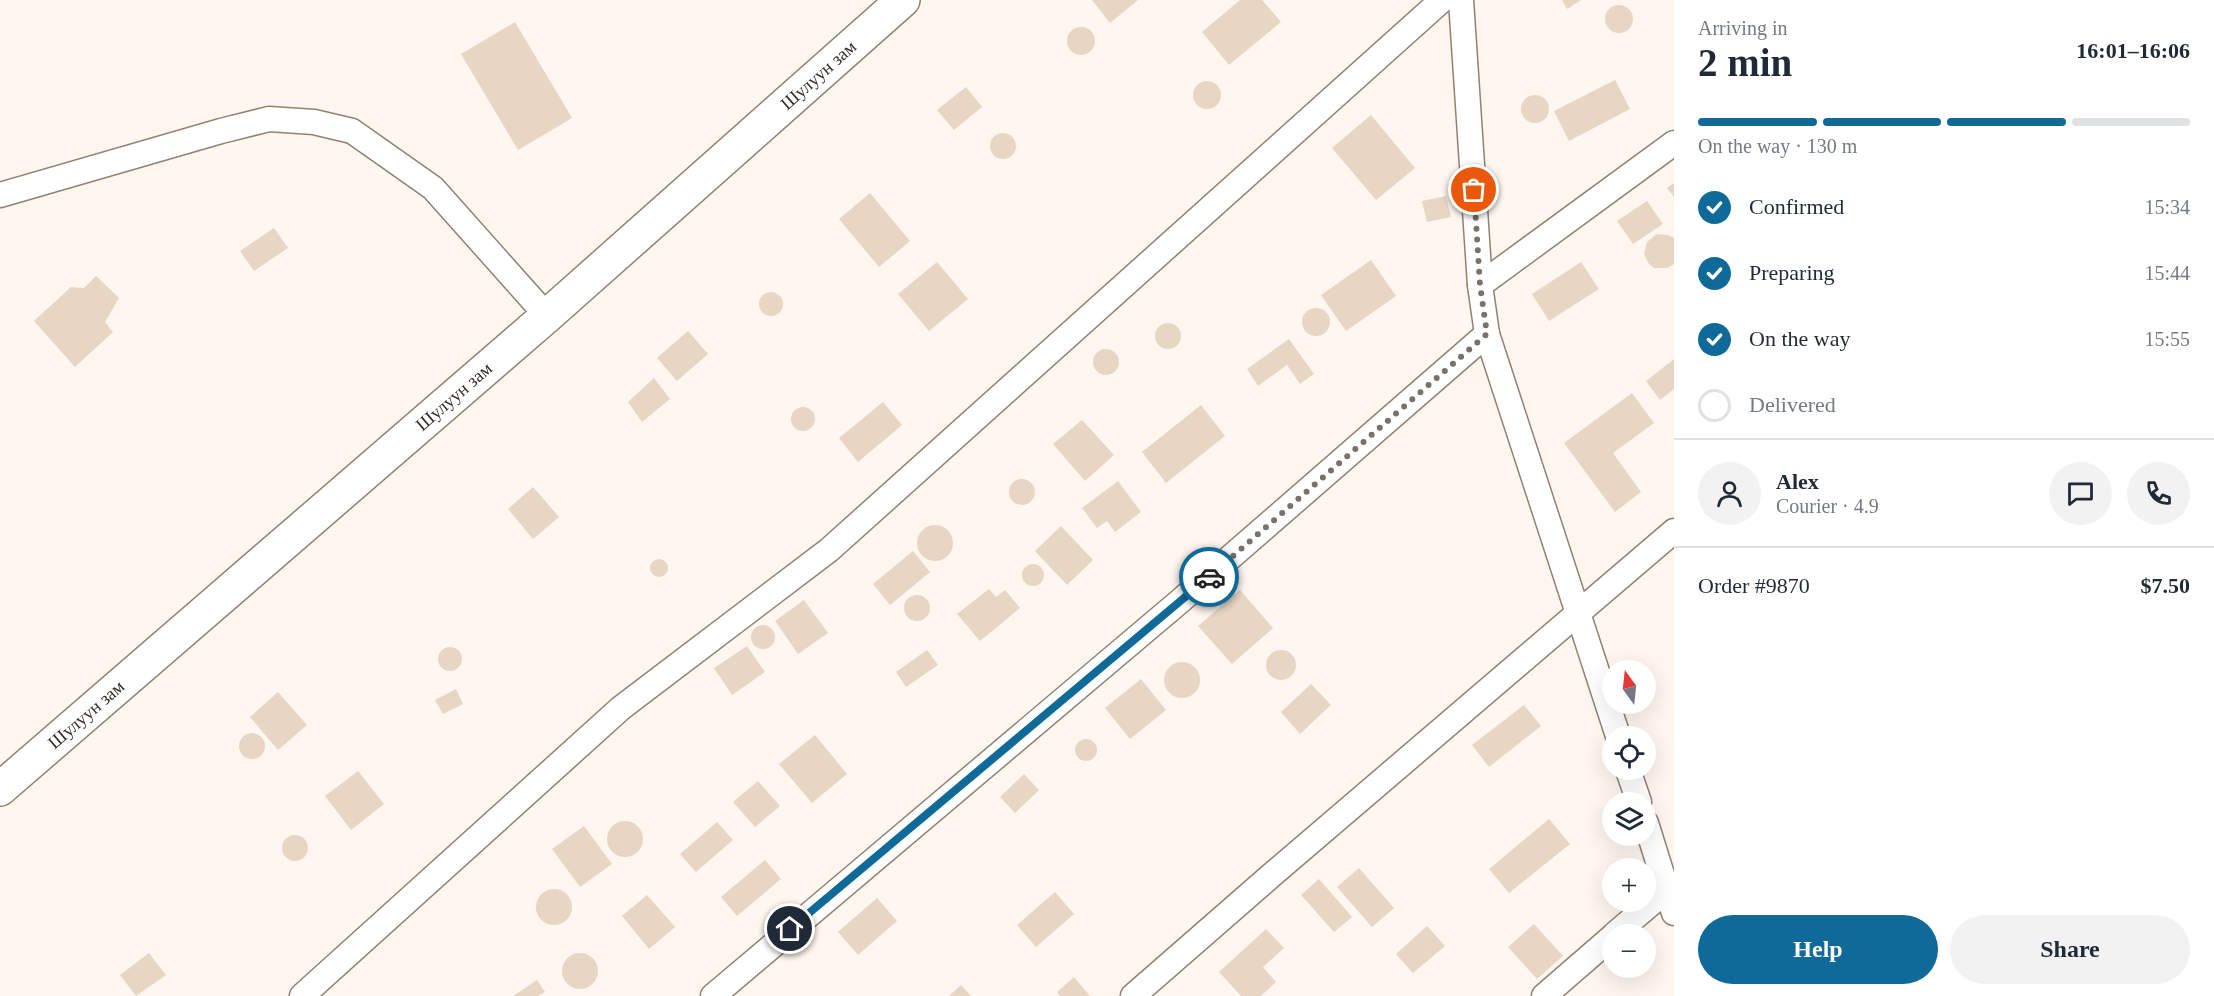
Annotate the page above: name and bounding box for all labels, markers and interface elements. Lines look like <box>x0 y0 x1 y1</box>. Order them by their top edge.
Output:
text: Arriving in <box>1698 17 1787 39</box>
street label: Шулуун зам <box>777 36 860 114</box>
text: 16:01–16:06 <box>2076 38 2190 63</box>
text: 2 min <box>1698 41 1792 84</box>
text: On the way · 130 m <box>1698 135 1857 157</box>
pin <box>1448 164 1499 215</box>
icon: bag <box>1457 173 1490 206</box>
icon: check <box>1698 191 1731 224</box>
text: Confirmed <box>1749 194 1844 219</box>
text: 15:34 <box>2144 196 2190 218</box>
icon: check <box>1698 257 1731 290</box>
text: Preparing <box>1749 260 1835 285</box>
text: 15:44 <box>2144 262 2190 284</box>
icon: check <box>1698 323 1731 356</box>
text: On the way <box>1749 326 1850 351</box>
text: 15:55 <box>2144 328 2190 350</box>
street label: Шулуун зам <box>412 358 496 435</box>
text: Delivered <box>1749 392 1836 417</box>
button: person <box>1698 462 1761 525</box>
button: chat <box>2049 462 2112 525</box>
button: phone <box>2127 462 2190 525</box>
text: Alex <box>1776 469 1819 494</box>
text: Courier · 4.9 <box>1776 495 1879 517</box>
courier <box>1179 547 1239 607</box>
icon: car <box>1193 561 1226 594</box>
text: Order #9870 <box>1698 573 1810 598</box>
text: $7.50 <box>2141 573 2190 598</box>
north arrow <box>1602 660 1656 714</box>
map controls <box>1602 660 1656 978</box>
street label: Шулуун зам <box>44 676 128 753</box>
button: locate <box>1602 726 1656 780</box>
button: layers <box>1602 792 1656 846</box>
button: + <box>1602 858 1656 912</box>
pin <box>764 903 815 954</box>
icon: home <box>773 912 806 945</box>
button: Help <box>1698 915 1938 984</box>
button: Share <box>1950 915 2190 984</box>
button: − <box>1602 924 1656 978</box>

